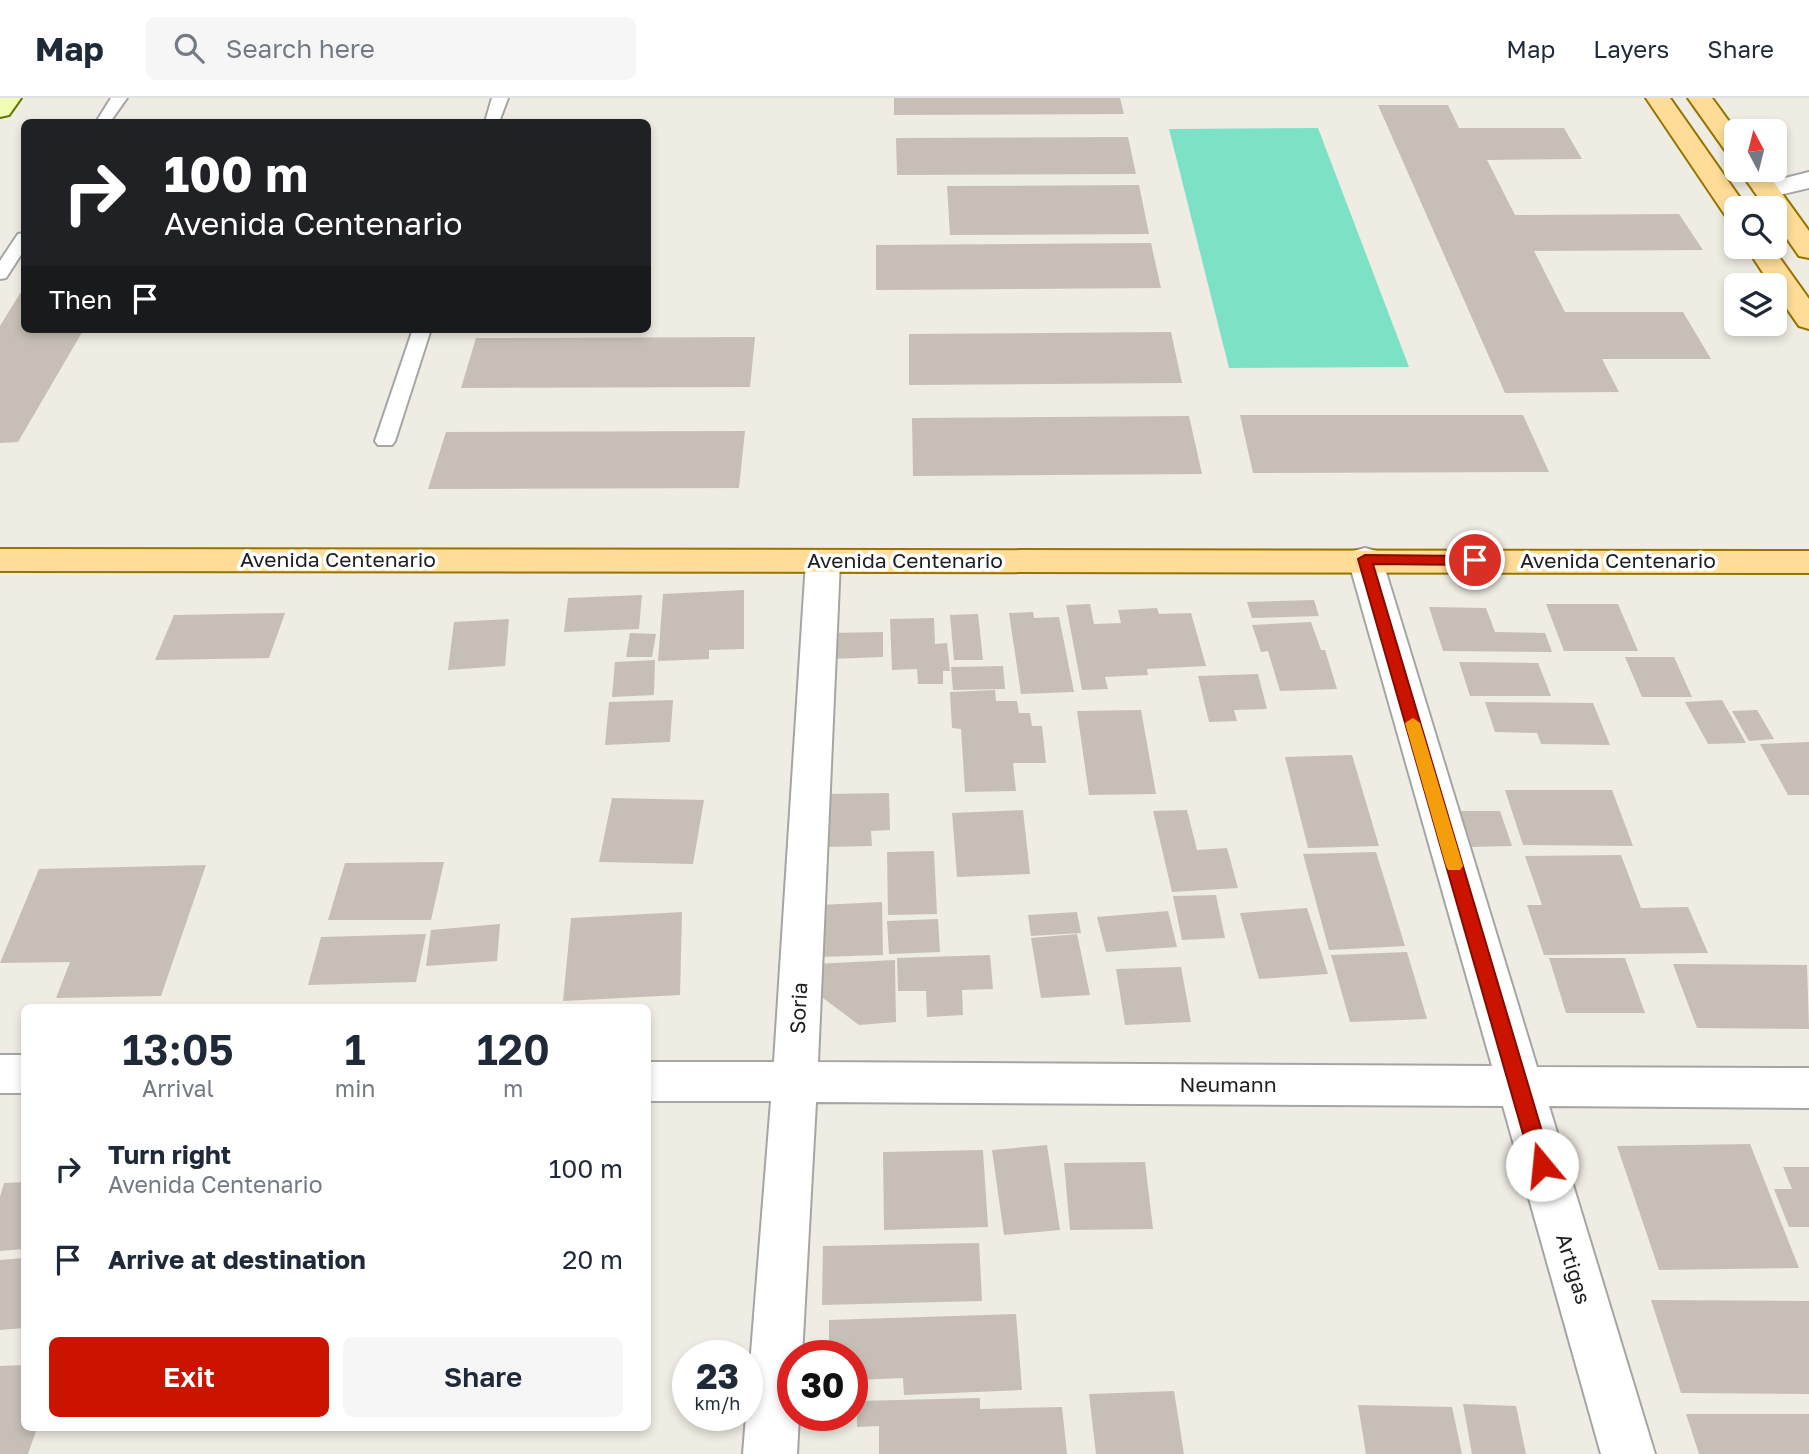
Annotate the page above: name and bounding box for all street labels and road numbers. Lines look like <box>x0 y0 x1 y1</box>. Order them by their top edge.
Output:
street label: Avenida Centenario <box>240 546 436 572</box>
street label: Avenida Centenario <box>807 547 1003 573</box>
street label: Avenida Centenario <box>1520 547 1716 573</box>
street label: Soria <box>784 981 812 1034</box>
street label: Neumann <box>1179 1071 1277 1097</box>
street label: Artigas <box>1551 1230 1597 1307</box>

